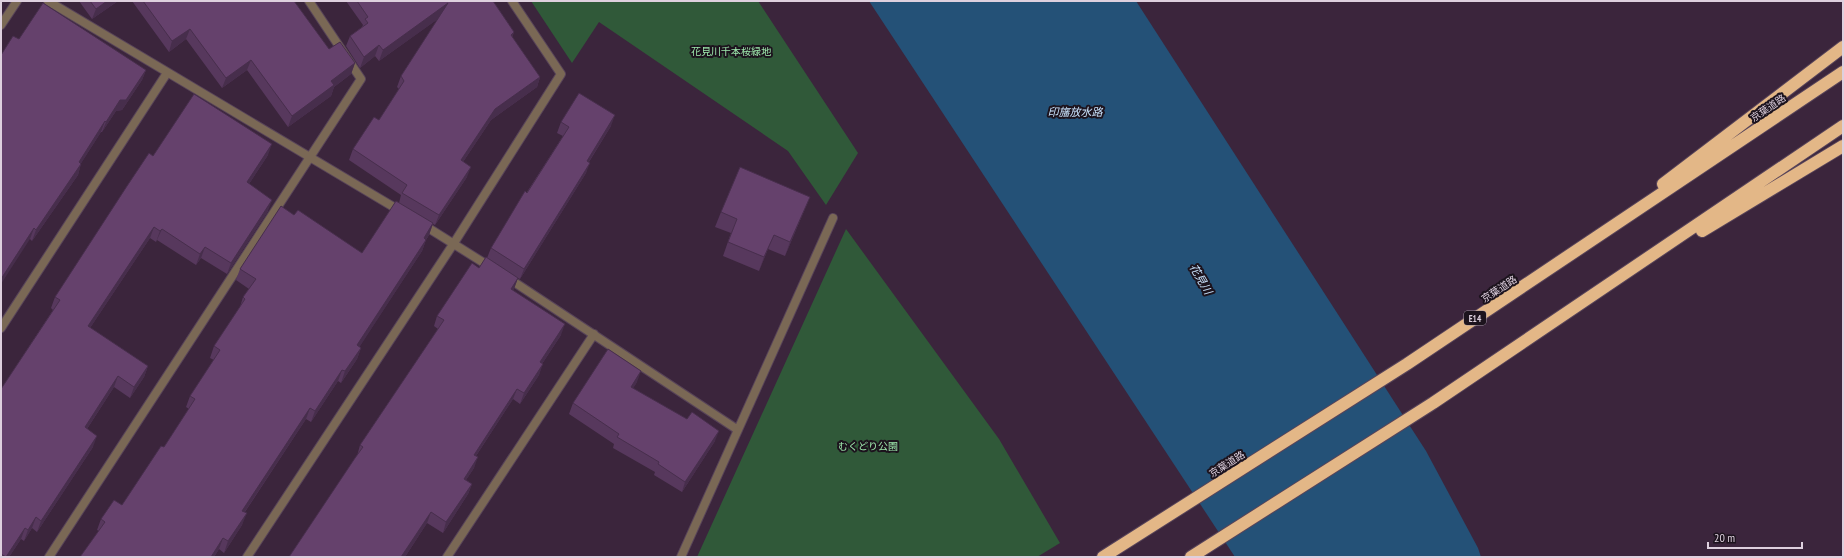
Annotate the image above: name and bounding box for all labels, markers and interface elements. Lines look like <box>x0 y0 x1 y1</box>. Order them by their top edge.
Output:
park label: 花見川千本桜緑地 <box>691 45 772 58</box>
street label: 京葉道路 <box>1748 91 1788 125</box>
water label: 印旛放水路 <box>1048 105 1103 119</box>
water label: 花見川 <box>1187 261 1216 298</box>
street label: 京葉道路 <box>1479 273 1519 305</box>
road number: E14 <box>1464 311 1486 325</box>
park label: むくどり公園 <box>838 440 898 453</box>
street label: 京葉道路 <box>1207 448 1247 480</box>
scale bar <box>1708 524 1802 550</box>
text: 20 m <box>1714 530 1735 545</box>

